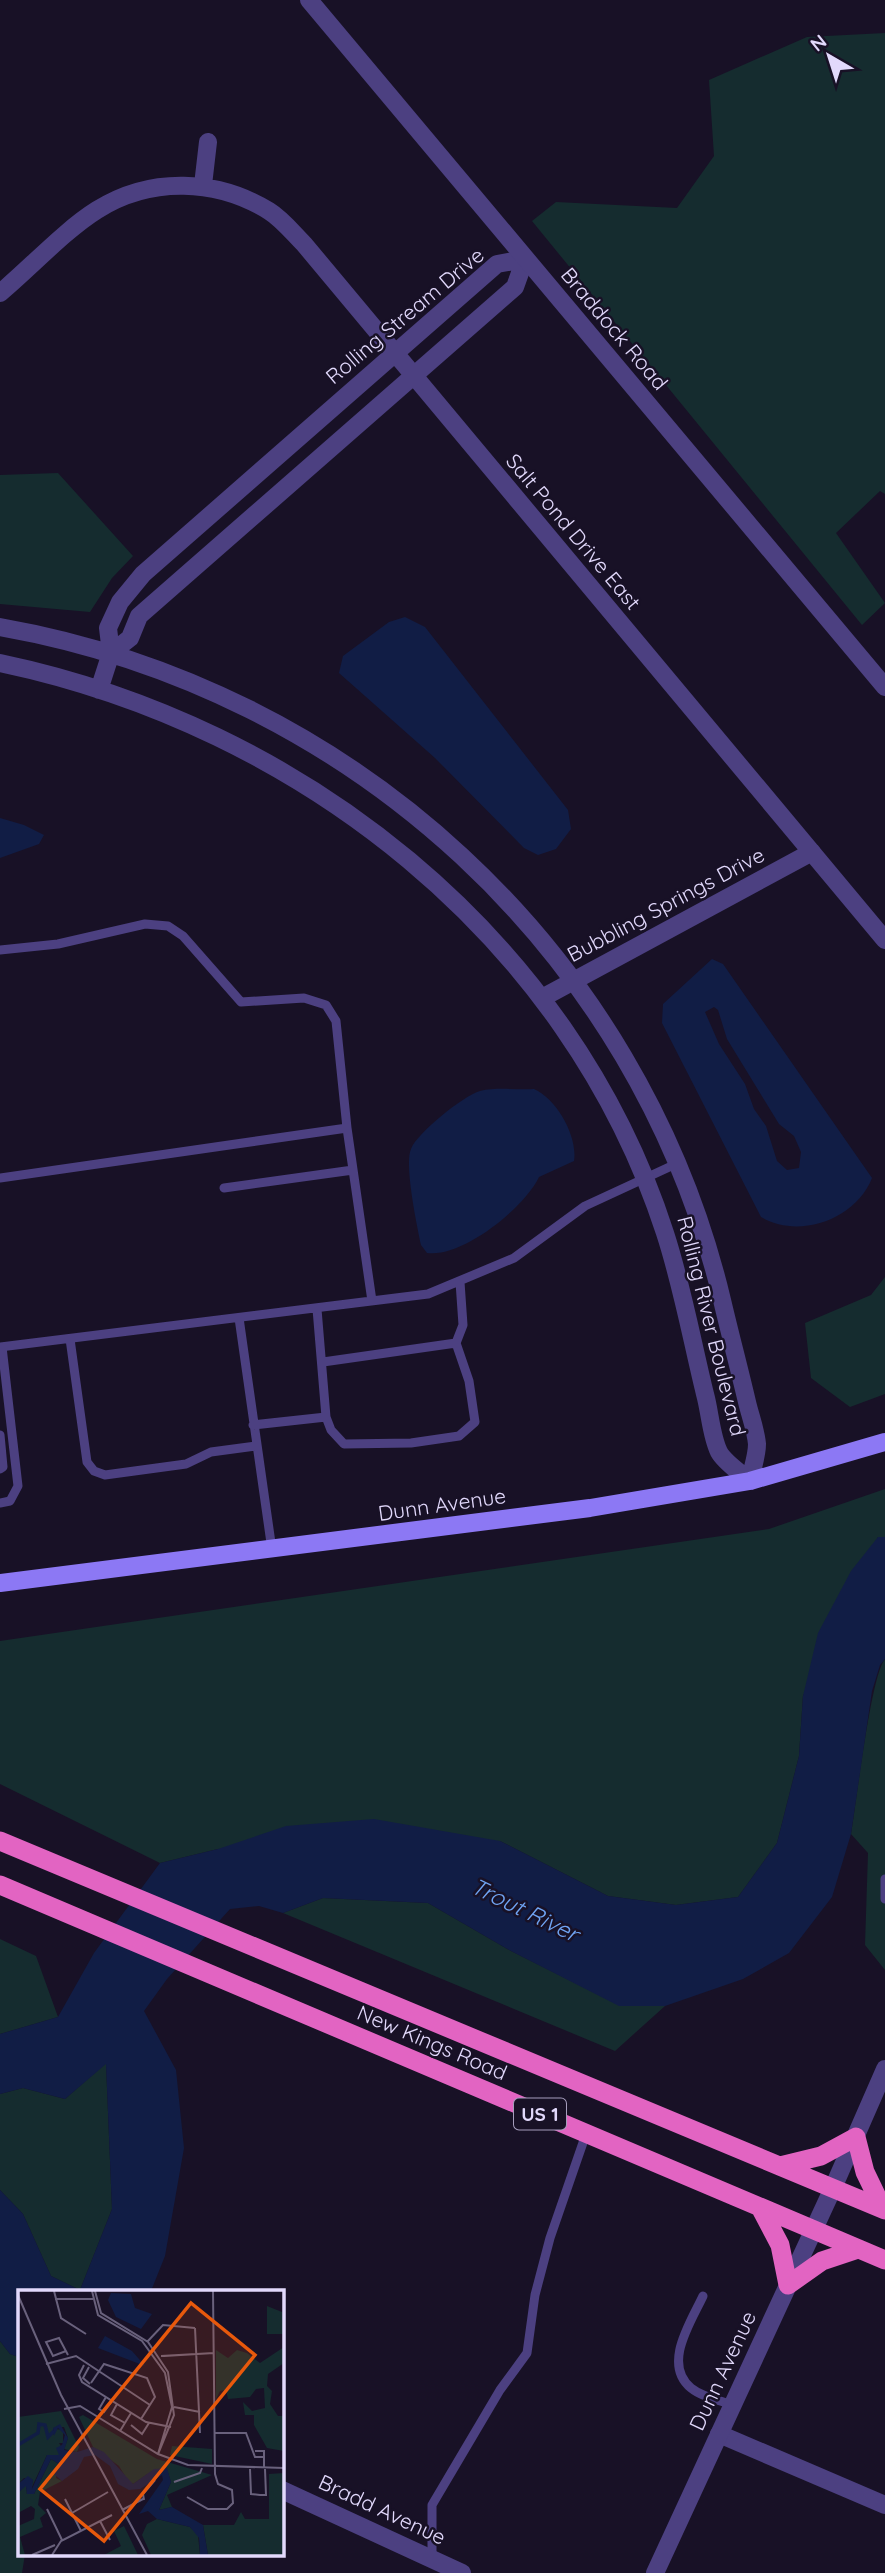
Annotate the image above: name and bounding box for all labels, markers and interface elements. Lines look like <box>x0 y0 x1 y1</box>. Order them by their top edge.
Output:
north arrow <box>794 21 864 91</box>
text: N <box>805 29 831 57</box>
street label: Rolling Stream Drive <box>320 241 489 389</box>
street label: Braddock Road <box>556 262 674 395</box>
street label: Salt Pond Drive East <box>501 448 647 615</box>
street label: Bubbling Springs Drive <box>562 841 769 967</box>
street label: Rolling River Boulevard <box>672 1213 752 1438</box>
street label: Dunn Avenue <box>376 1482 507 1526</box>
water label: Trout River <box>467 1871 587 1949</box>
street label: New Kings Road <box>354 1999 511 2085</box>
road number: US 1 <box>514 2098 566 2130</box>
inset map <box>18 2290 284 2556</box>
street label: Dunn Avenue <box>683 2307 761 2434</box>
street label: Bradd Avenue <box>315 2468 450 2550</box>

